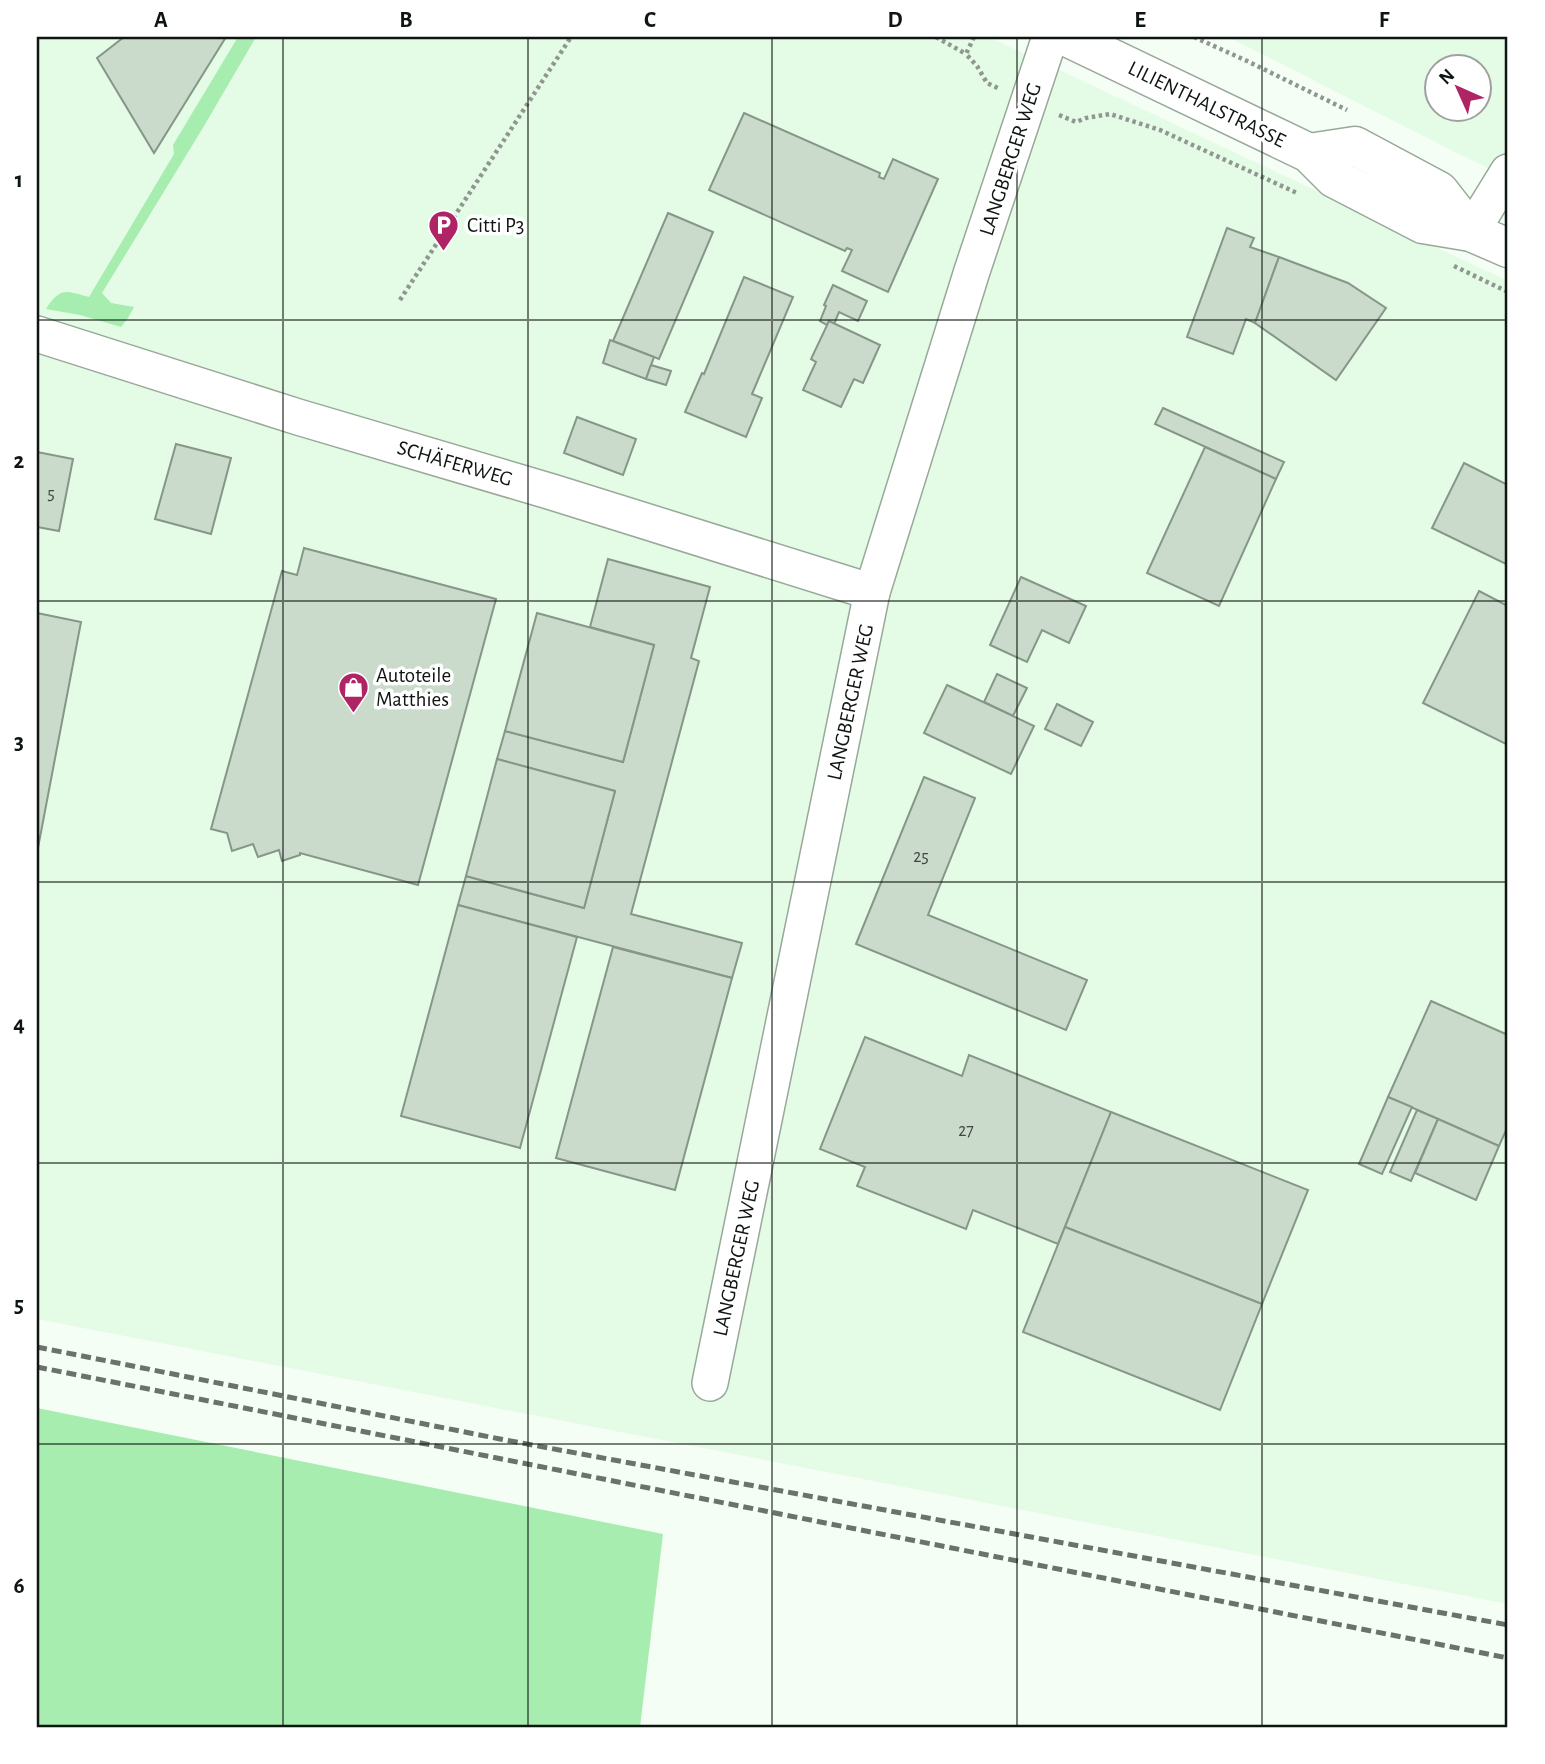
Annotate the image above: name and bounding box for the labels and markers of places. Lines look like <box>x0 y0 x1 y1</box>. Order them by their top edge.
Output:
parking icon: Citti P3 <box>427 208 461 252</box>
place label: Citti P3 <box>467 215 525 236</box>
place label: Autoteile Matthies <box>376 665 451 710</box>
shop icon: Autoteile Matthies <box>336 670 370 714</box>

